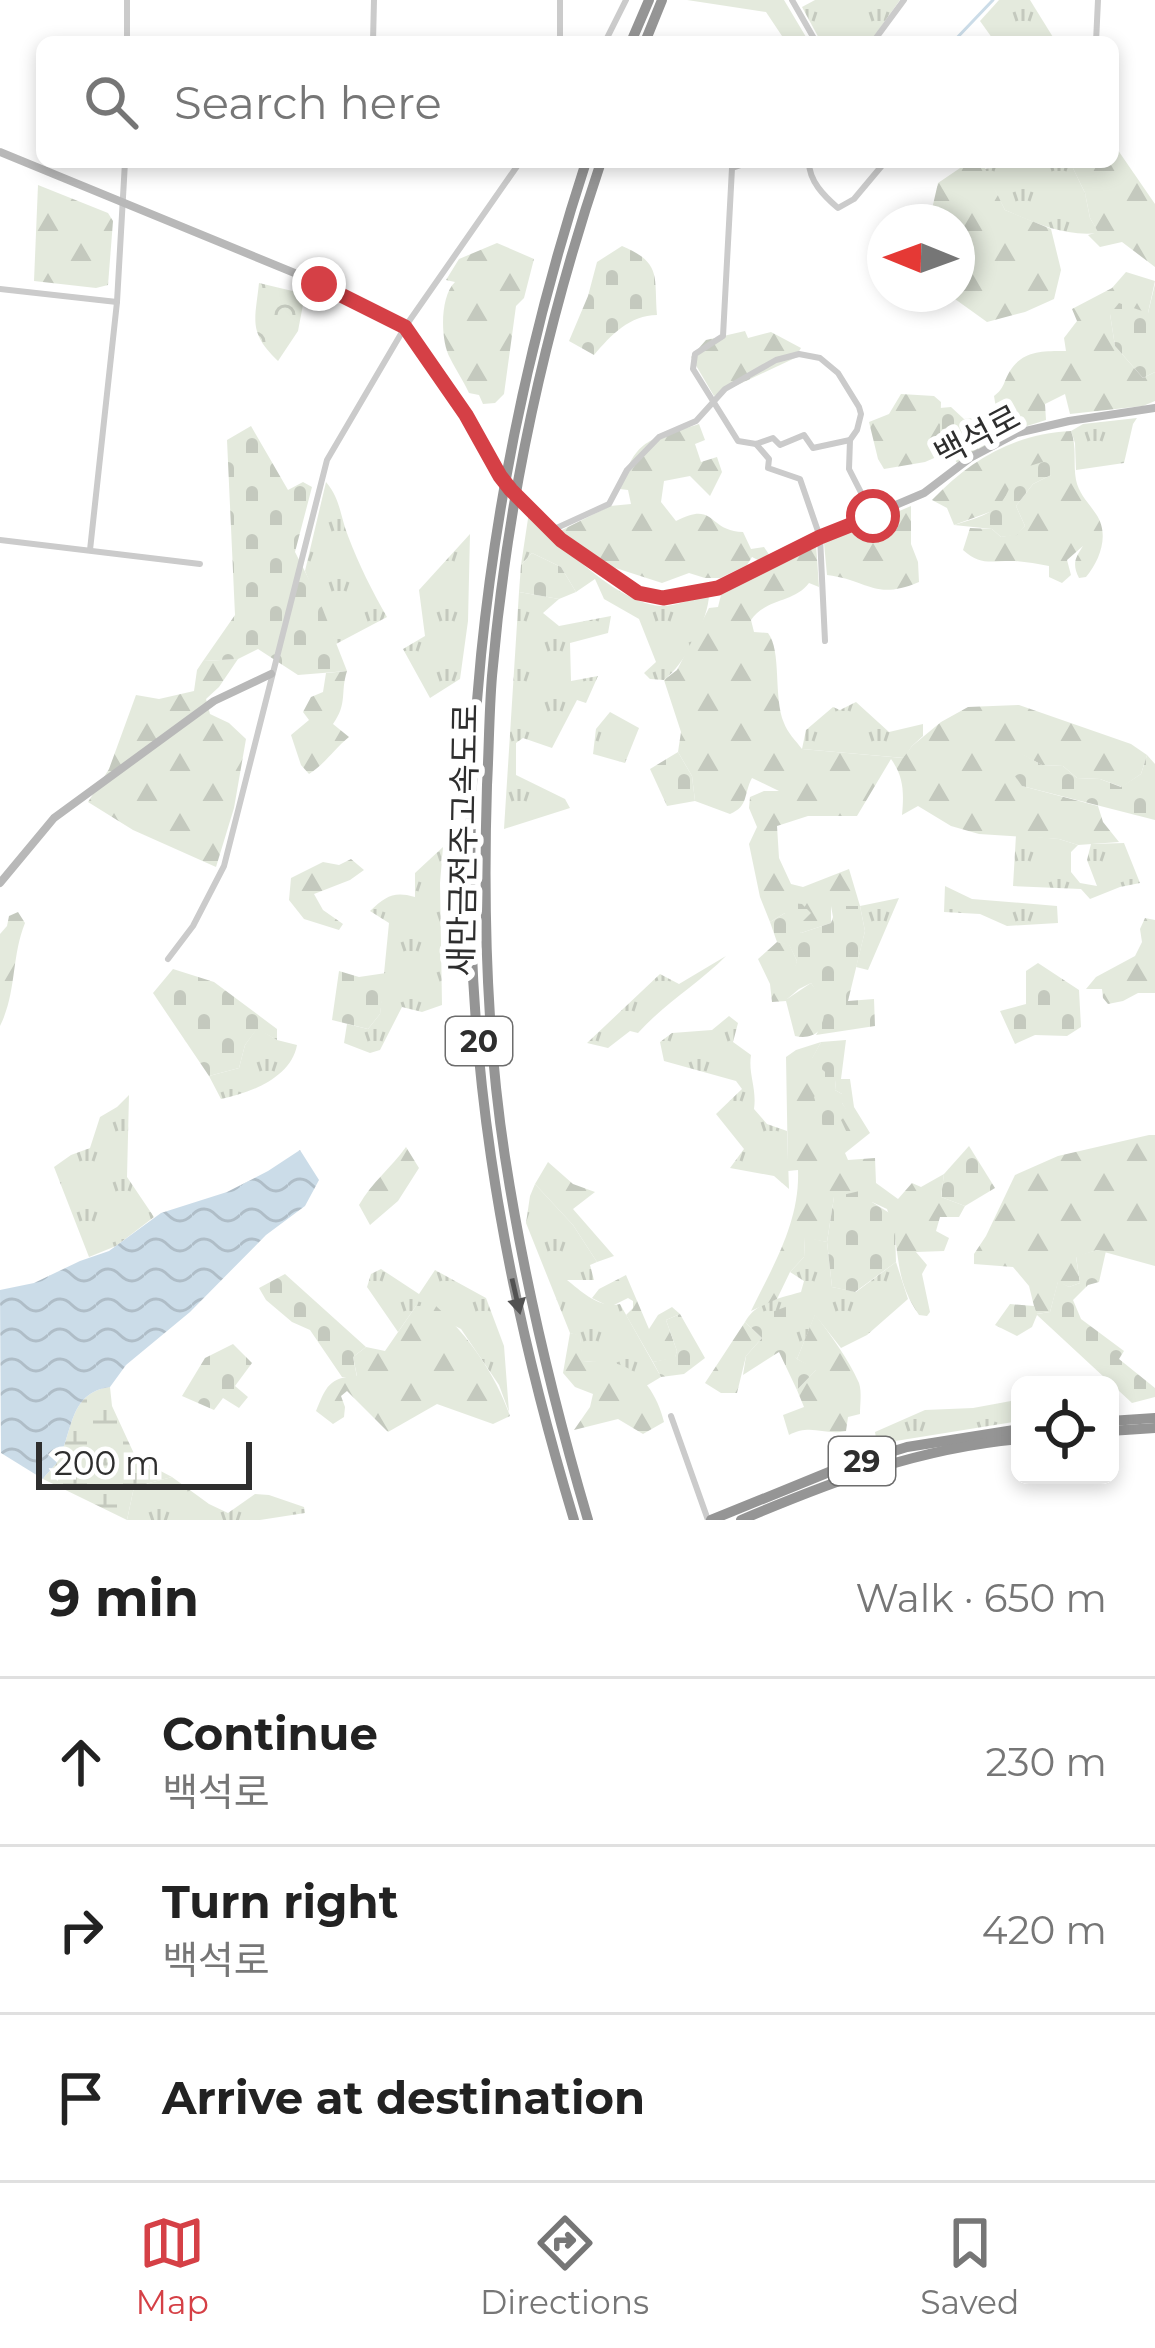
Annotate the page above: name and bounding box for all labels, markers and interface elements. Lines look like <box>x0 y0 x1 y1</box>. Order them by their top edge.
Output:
search box <box>36 36 1119 168</box>
icon: search <box>78 69 144 135</box>
text: Search here <box>174 75 442 130</box>
north arrow <box>867 204 975 312</box>
route end <box>292 257 346 311</box>
street label: 백석로 <box>927 396 1027 474</box>
route start <box>846 489 900 543</box>
street label: 새만금전주고속도로 <box>441 703 485 977</box>
road number: 20 <box>446 1017 512 1065</box>
one-way arrow <box>507 1278 526 1316</box>
map controls <box>1011 1376 1119 1484</box>
button: locate <box>1011 1376 1119 1484</box>
scale bar <box>36 1436 252 1489</box>
road number: 29 <box>829 1437 895 1485</box>
text: 200 m <box>54 1443 160 1483</box>
text: 9 min <box>48 1567 199 1629</box>
text: Walk · 650 m <box>855 1574 1107 1622</box>
text: Continue <box>162 1706 378 1761</box>
icon: ahead <box>48 1729 114 1795</box>
text: 230 m <box>985 1738 1107 1786</box>
text: 백석로 <box>162 1768 270 1816</box>
text: Turn right <box>162 1874 398 1929</box>
icon: right <box>48 1897 114 1963</box>
text: 420 m <box>982 1906 1107 1954</box>
text: 백석로 <box>162 1936 270 1984</box>
icon: arrive <box>48 2065 114 2131</box>
text: Arrive at destination <box>162 2070 645 2125</box>
tab: Map <box>136 2210 209 2322</box>
tab: Directions <box>480 2210 649 2322</box>
tab: Saved <box>920 2210 1019 2322</box>

